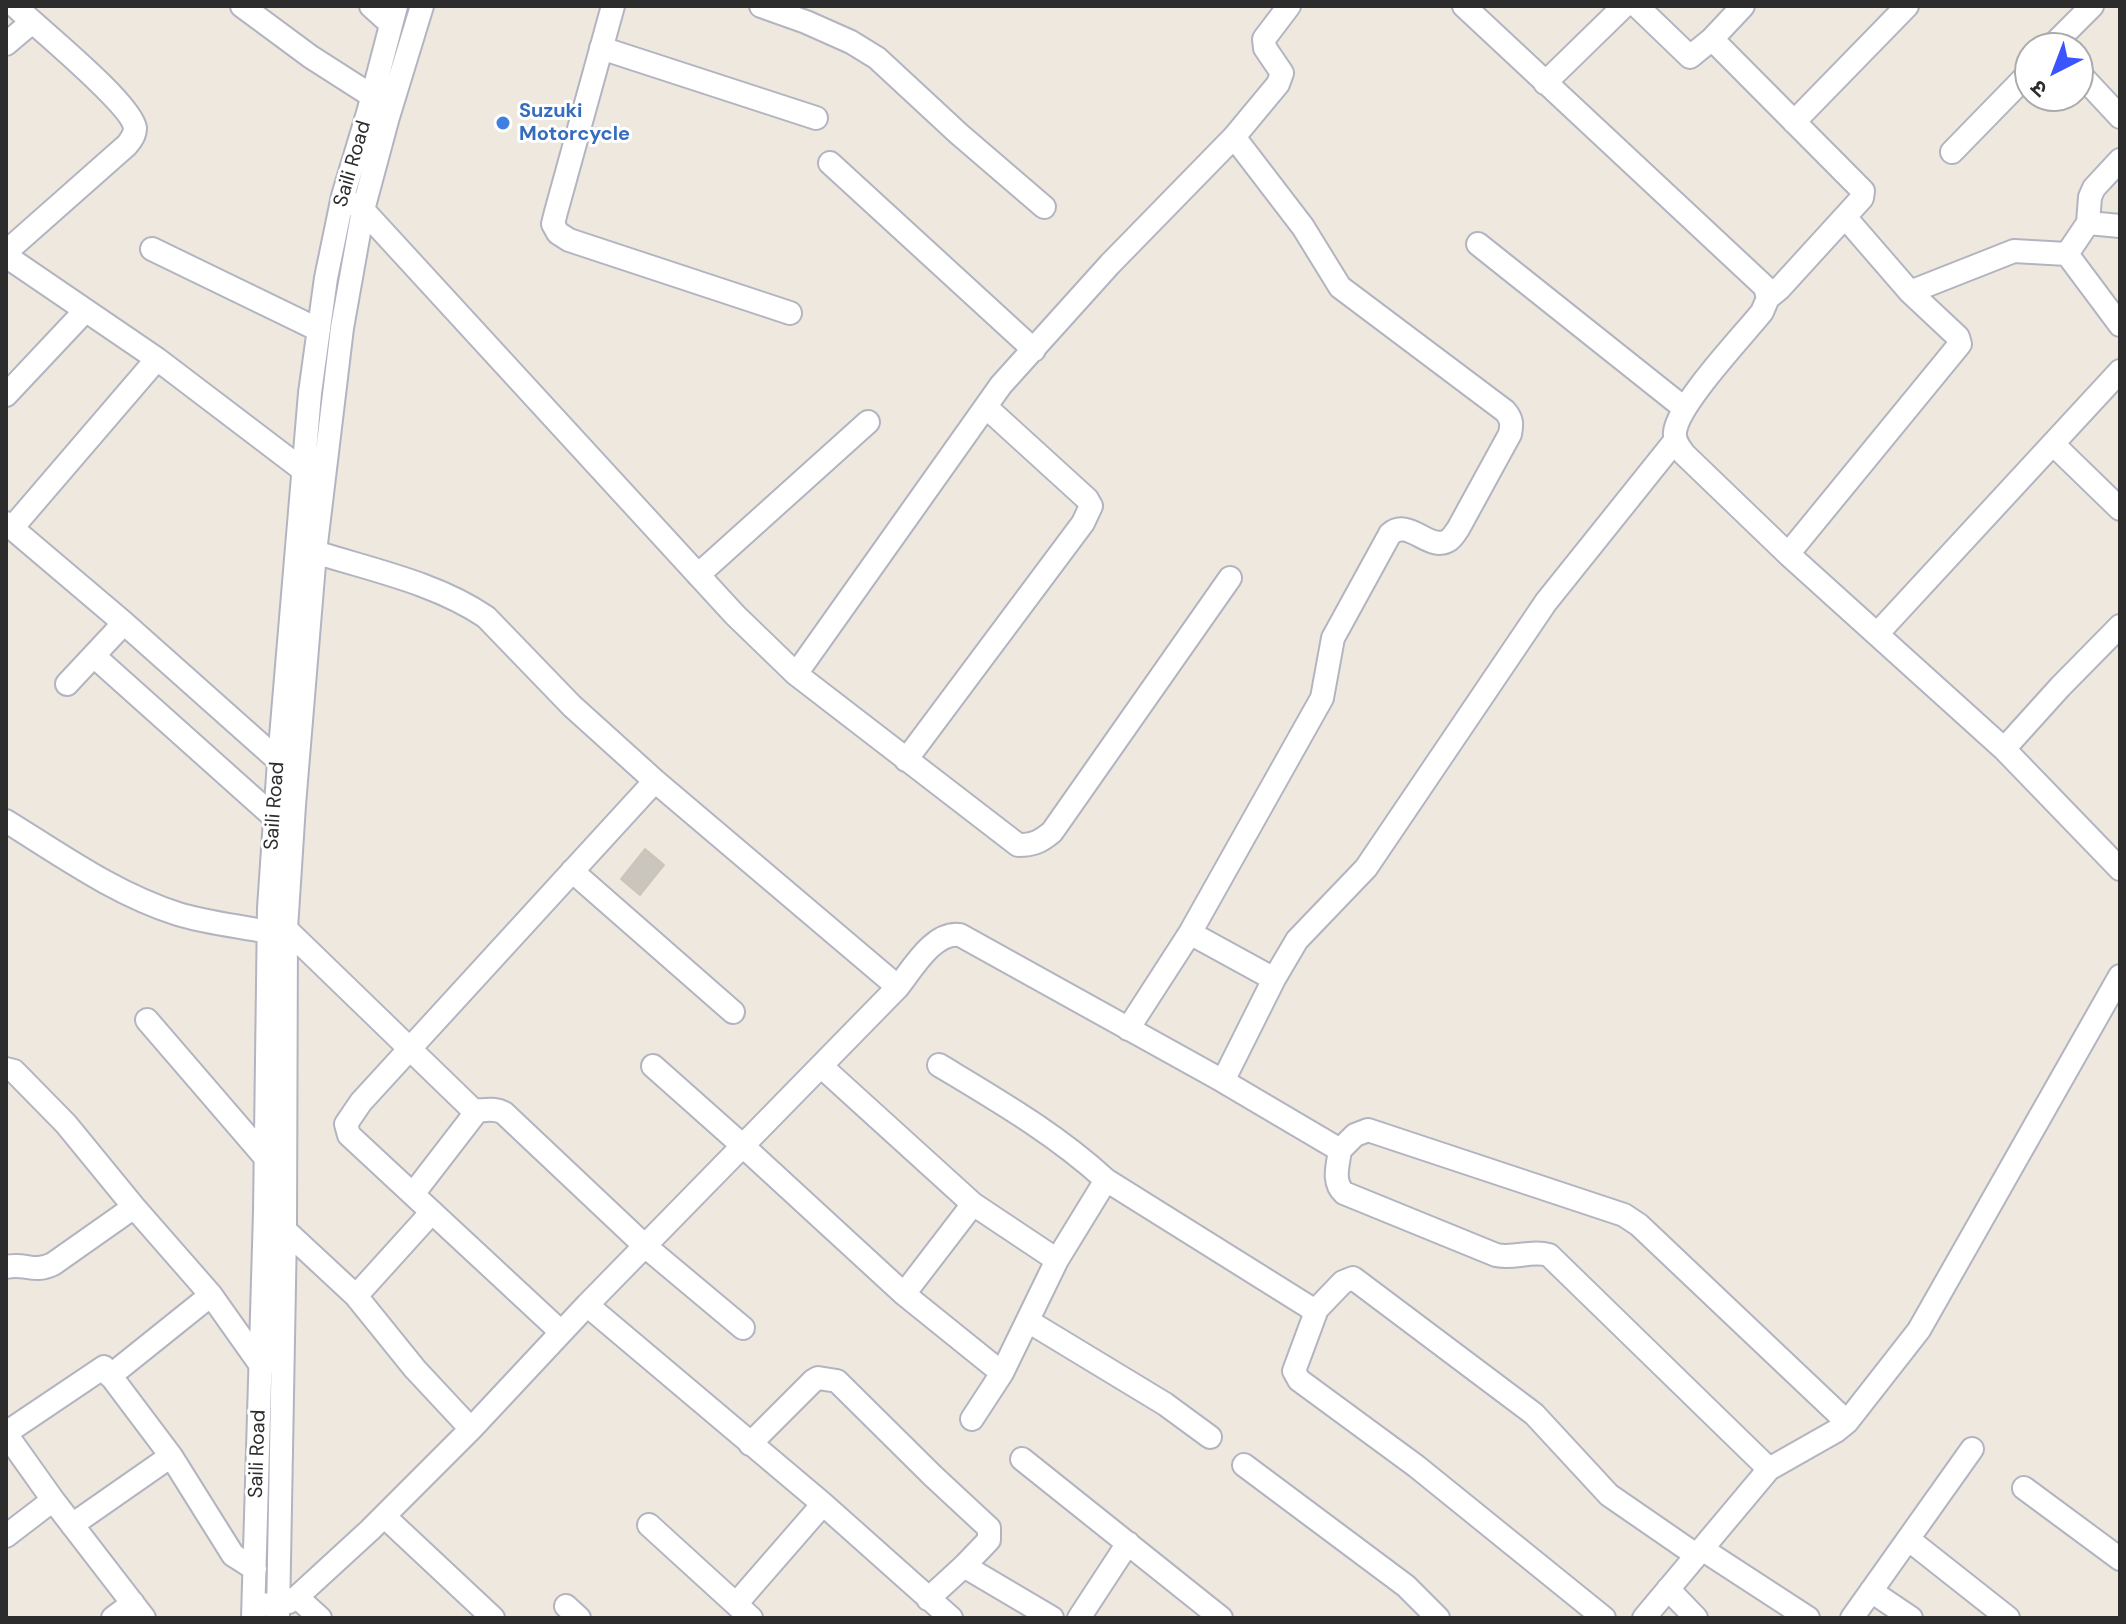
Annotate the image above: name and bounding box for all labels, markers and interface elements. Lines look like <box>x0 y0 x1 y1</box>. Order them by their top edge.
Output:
north arrow <box>2014 32 2094 112</box>
text: उ <box>2024 74 2053 104</box>
place label: Suzuki Motorcycle <box>519 100 630 147</box>
marker: Suzuki Motorcycle <box>494 114 512 132</box>
street label: Saili Road <box>329 118 377 210</box>
street label: Saili Road <box>260 761 290 851</box>
street label: Saili Road <box>244 1409 272 1499</box>

